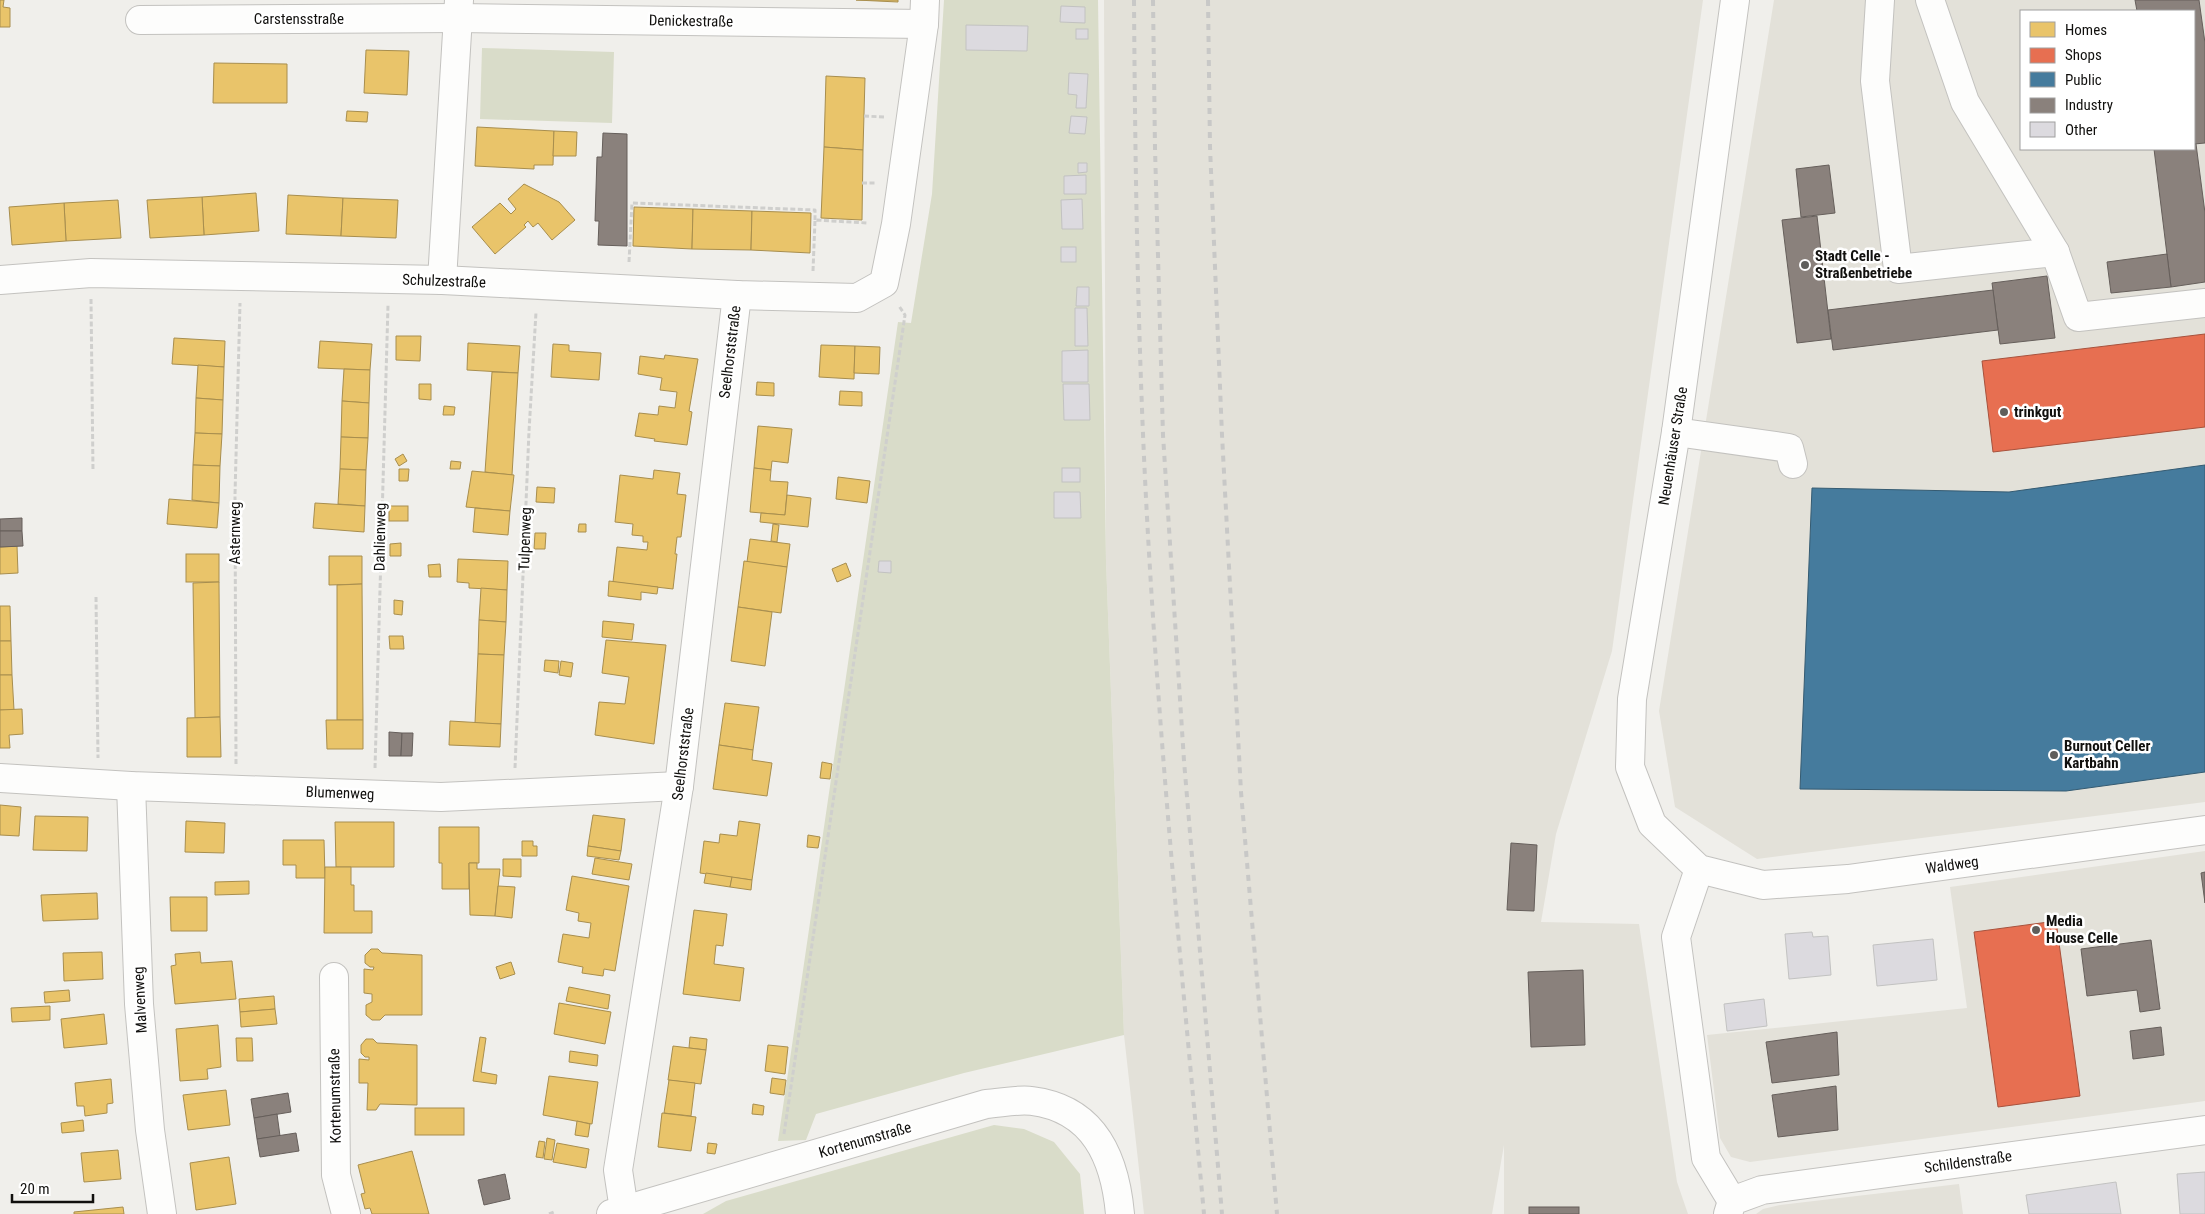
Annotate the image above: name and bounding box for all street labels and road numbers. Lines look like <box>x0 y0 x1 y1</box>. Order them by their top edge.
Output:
street label: Carstensstraße <box>254 10 344 28</box>
street label: Denickestraße <box>649 11 733 31</box>
street label: Schulzestraße <box>402 271 486 291</box>
street label: Seelhorststraße <box>715 304 745 400</box>
street label: Neuenhäuser Straße <box>1655 385 1691 507</box>
street label: Asternweg <box>226 502 244 564</box>
street label: Dahlienweg <box>370 503 390 571</box>
street label: Tulpenweg <box>515 507 535 571</box>
street label: Seelhorststraße <box>668 706 698 802</box>
street label: Blumenweg <box>305 783 375 803</box>
street label: Waldweg <box>1924 852 1980 878</box>
street label: Malvenweg <box>129 966 151 1034</box>
street label: Kortenumstraße <box>325 1048 345 1144</box>
street label: Kortenumstraße <box>817 1118 913 1162</box>
street label: Schildenstraße <box>1923 1147 2013 1177</box>

